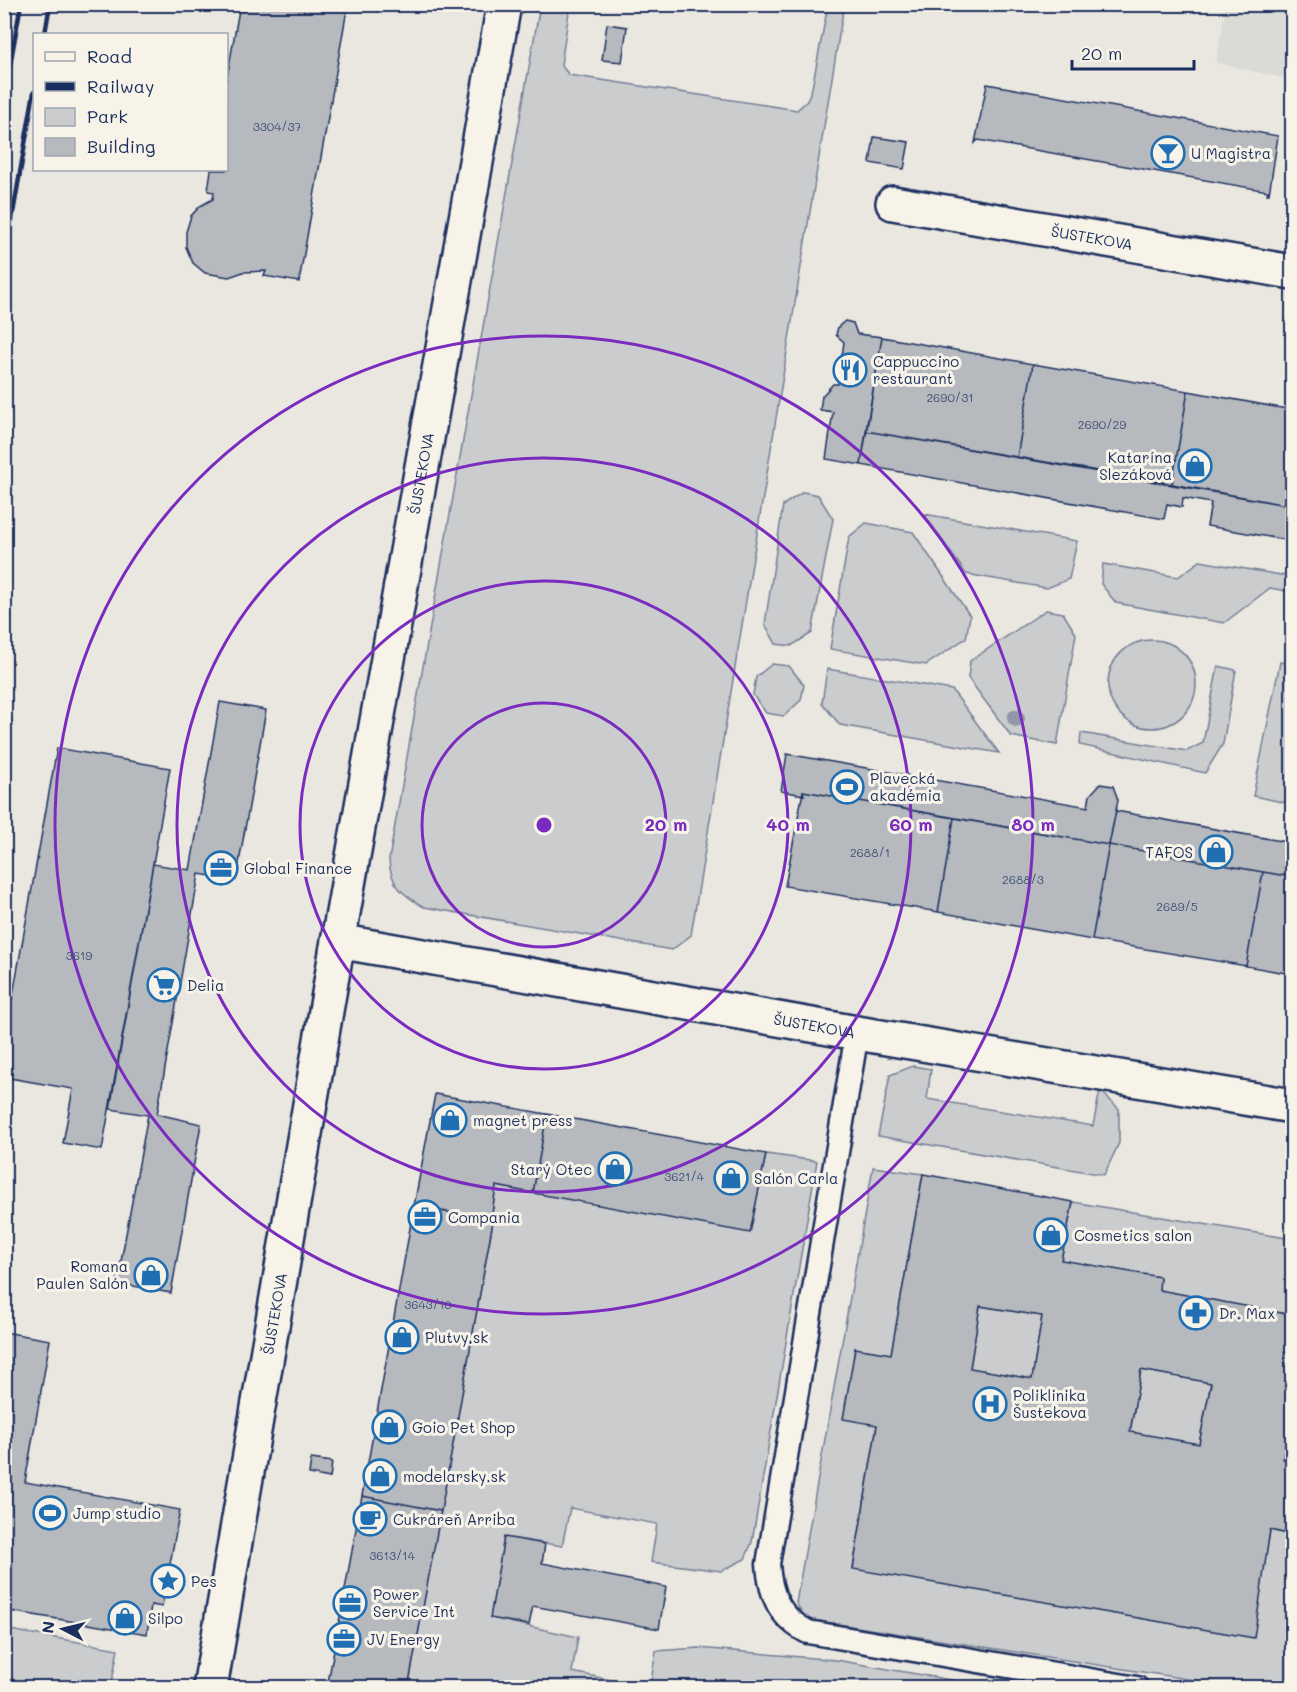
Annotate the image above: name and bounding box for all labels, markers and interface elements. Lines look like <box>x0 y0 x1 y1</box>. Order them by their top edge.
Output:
legend <box>33 33 228 171</box>
scale bar <box>1072 33 1194 71</box>
text: 20 m <box>1081 41 1122 65</box>
text: Road <box>87 44 132 68</box>
text: Railway <box>87 74 154 98</box>
text: Park <box>87 104 128 128</box>
house number: 3304/37 <box>253 118 302 134</box>
text: Building <box>87 134 155 158</box>
bar icon: U Magistra <box>1150 135 1186 171</box>
place label: U Magistra <box>1191 143 1271 163</box>
street label: ŠUSTEKOVA <box>1050 221 1134 254</box>
place label: Cappuccino restaurant <box>873 351 959 388</box>
restaurant icon: Cappuccino restaurant <box>832 352 868 388</box>
house number: 2690/31 <box>926 389 974 405</box>
house number: 2690/29 <box>1078 416 1126 432</box>
street label: ŠUSTEKOVA <box>404 431 438 516</box>
place label: Katarína Slezáková <box>1099 447 1172 484</box>
shop icon: Katarína Slezáková <box>1177 448 1213 484</box>
place label: Plavecká akadémia <box>870 768 941 805</box>
sports icon: Plavecká akadémia <box>829 769 865 805</box>
text: 20 m <box>645 812 687 836</box>
text: 40 m <box>766 812 810 836</box>
text: 60 m <box>889 812 933 836</box>
text: 80 m <box>1011 812 1055 836</box>
centre of rings <box>534 815 554 835</box>
shop icon: TAFOS <box>1198 834 1234 870</box>
place label: TAFOS <box>1146 842 1193 862</box>
house number: 2688/1 <box>850 844 890 860</box>
office icon: Global Finance <box>203 850 239 886</box>
place label: Global Finance <box>244 858 352 878</box>
house number: 2688/3 <box>1002 871 1044 887</box>
house number: 2689/5 <box>1156 898 1198 914</box>
house number: 3619 <box>66 947 92 963</box>
supermarket icon: Delia <box>146 967 182 1003</box>
place label: Delia <box>187 975 224 995</box>
street label: ŠUSTEKOVA <box>772 1008 857 1043</box>
shop icon: magnet press <box>432 1102 468 1138</box>
place label: magnet press <box>473 1110 573 1130</box>
shop icon: Starý Otec <box>597 1151 633 1187</box>
place label: Starý Otec <box>511 1159 592 1179</box>
shop icon: Salón Carla <box>713 1160 749 1196</box>
house number: 3621/4 <box>664 1168 704 1184</box>
place label: Salón Carla <box>754 1168 838 1188</box>
office icon: Compania <box>407 1199 443 1235</box>
place label: Compania <box>448 1207 520 1227</box>
shop icon: Cosmetics salon <box>1033 1217 1069 1253</box>
place label: Cosmetics salon <box>1074 1225 1192 1245</box>
place label: Romana Paulen Salón <box>36 1256 128 1293</box>
shop icon: Romana Paulen Salón <box>133 1257 169 1293</box>
street label: ŠUSTEKOVA <box>257 1271 291 1356</box>
pharmacy icon: Dr. Max <box>1178 1295 1214 1331</box>
house number: 3643/10 <box>404 1296 452 1312</box>
place label: Dr. Max <box>1219 1303 1275 1323</box>
shop icon: Plutvy.sk <box>384 1319 420 1355</box>
place label: Plutvy.sk <box>425 1327 488 1347</box>
place label: Poliklinika Šustekova <box>1013 1385 1087 1422</box>
hospital icon: Poliklinika Šustekova <box>972 1386 1008 1422</box>
shop icon: Goio Pet Shop <box>371 1409 407 1445</box>
place label: Goio Pet Shop <box>412 1417 515 1437</box>
shop icon: modelarsky.sk <box>362 1458 398 1494</box>
place label: modelarsky.sk <box>403 1466 506 1486</box>
sports icon: Jump studio <box>32 1495 68 1531</box>
cafe icon: Cukráreň Arriba <box>352 1501 388 1537</box>
place label: Jump studio <box>73 1503 161 1523</box>
place label: Cukráreň Arriba <box>393 1509 516 1529</box>
house number: 3613/14 <box>369 1547 415 1563</box>
place icon: Pes <box>150 1563 186 1599</box>
place label: Pes <box>191 1571 217 1591</box>
place label: Power Service Int <box>373 1584 455 1621</box>
office icon: Power Service Int <box>332 1585 368 1621</box>
north arrow <box>33 1599 93 1659</box>
shop icon: Silpo <box>107 1600 143 1636</box>
place label: Silpo <box>148 1608 183 1628</box>
text: N <box>36 1620 59 1634</box>
office icon: JV Energy <box>326 1621 362 1657</box>
place label: JV Energy <box>367 1629 440 1649</box>

